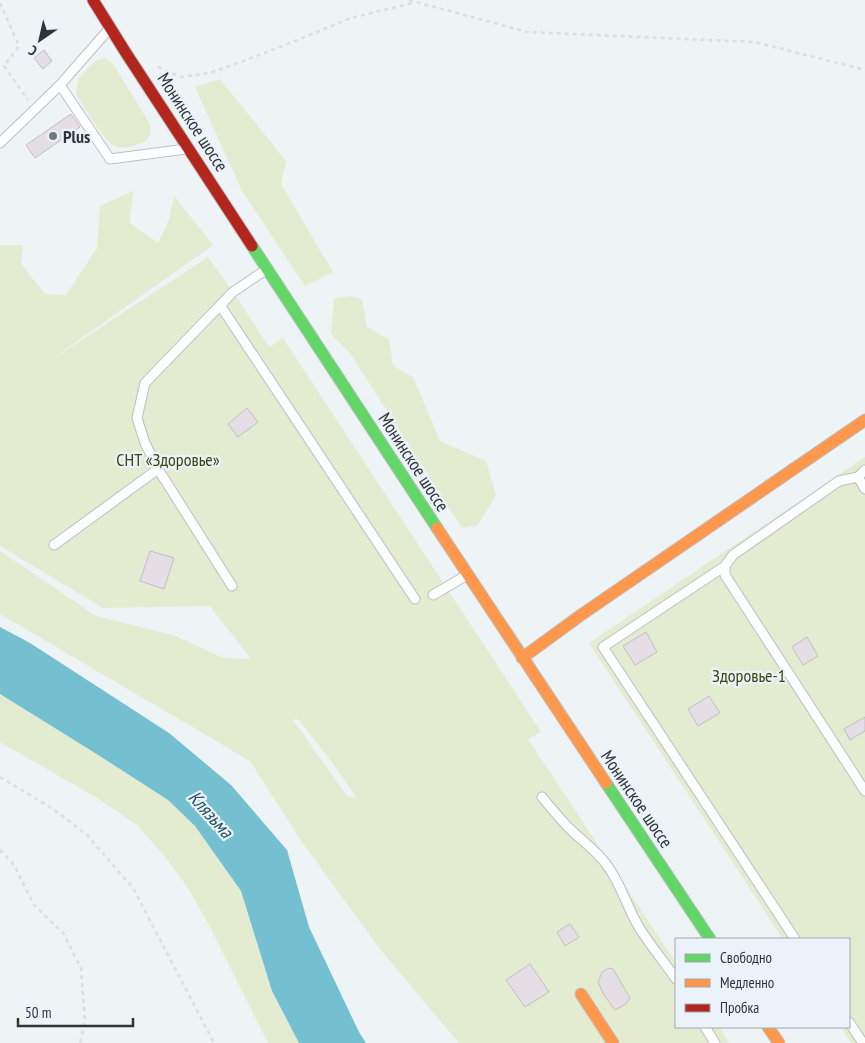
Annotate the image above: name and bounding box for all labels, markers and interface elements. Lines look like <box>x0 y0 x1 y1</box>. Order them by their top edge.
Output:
north arrow <box>15 15 65 65</box>
text: С <box>25 41 40 60</box>
street label: Монинское шоссе <box>153 68 233 176</box>
place label: Plus <box>63 125 90 148</box>
marker: Plus <box>47 130 59 142</box>
street label: Монинское шоссе <box>374 408 454 516</box>
park label: СНТ «Здоровье» <box>116 448 220 471</box>
park label: Здоровье-1 <box>712 664 786 687</box>
street label: Монинское шоссе <box>596 746 678 852</box>
water label: Клязьма <box>183 785 239 844</box>
legend <box>675 938 850 1028</box>
text: Свободно <box>720 948 772 967</box>
text: Медленно <box>720 973 774 992</box>
scale bar <box>18 996 132 1028</box>
text: Пробка <box>720 998 759 1017</box>
text: 50 m <box>25 1003 51 1022</box>

